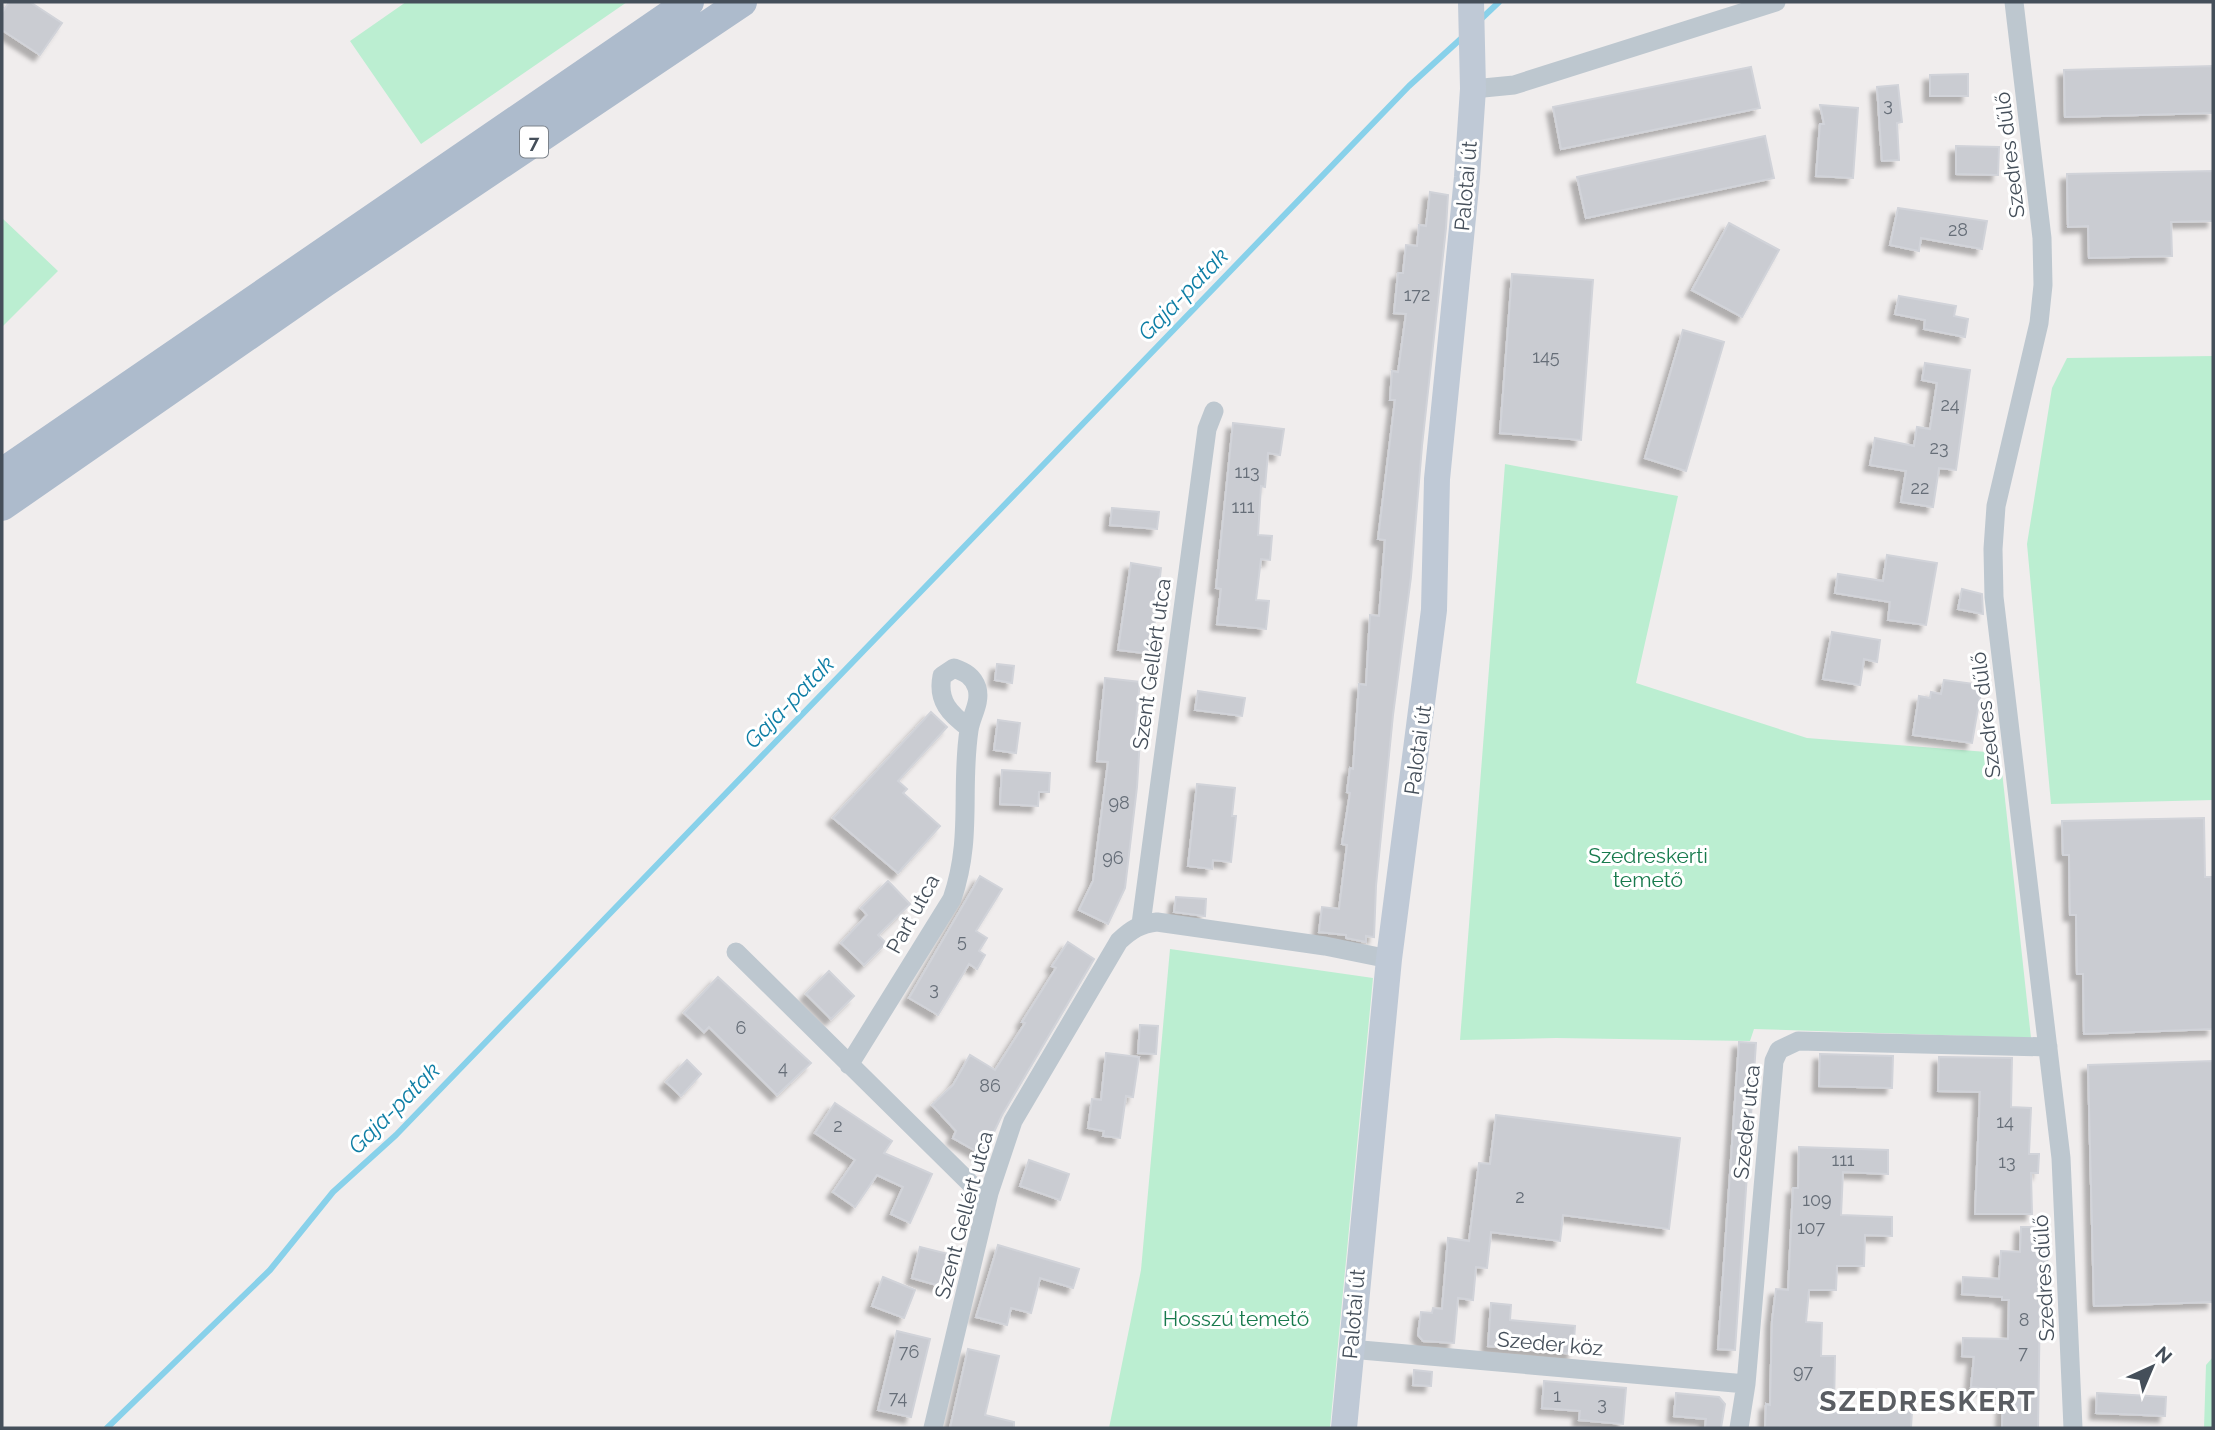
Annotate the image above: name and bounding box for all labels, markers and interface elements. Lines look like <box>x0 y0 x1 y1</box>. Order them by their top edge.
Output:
street label: Szedres dűlő <box>1989 91 2030 220</box>
house number: 3 <box>1883 94 1893 115</box>
road number: 7 <box>520 126 548 158</box>
street label: Palotai út <box>1449 140 1482 232</box>
house number: 28 <box>1948 219 1968 240</box>
water label: Gaja-patak <box>1132 242 1233 346</box>
house number: 172 <box>1404 284 1430 305</box>
house number: 145 <box>1532 346 1560 367</box>
house number: 24 <box>1940 394 1960 415</box>
house number: 23 <box>1930 437 1949 458</box>
house number: 113 <box>1234 461 1260 482</box>
house number: 22 <box>1911 477 1929 498</box>
house number: 111 <box>1231 496 1255 517</box>
street label: Szent Gellért utca <box>1127 577 1176 751</box>
water label: Gaja-patak <box>738 650 839 754</box>
street label: Szedres dűlő <box>1965 651 2006 780</box>
street label: Palotai út <box>1399 703 1436 796</box>
house number: 98 <box>1108 792 1130 813</box>
park label: Szedreskerti temető <box>1588 843 1708 892</box>
house number: 96 <box>1102 847 1124 868</box>
street label: Part utca <box>881 870 944 958</box>
house number: 5 <box>957 930 967 951</box>
house number: 3 <box>929 978 939 999</box>
house number: 6 <box>736 1017 747 1038</box>
water label: Gaja-patak <box>342 1056 445 1159</box>
house number: 4 <box>778 1057 788 1078</box>
street label: Szeder utca <box>1728 1063 1765 1180</box>
house number: 86 <box>979 1075 1001 1096</box>
house number: 14 <box>1996 1111 2014 1132</box>
house number: 2 <box>833 1115 843 1136</box>
street label: Szent Gellért utca <box>929 1128 998 1302</box>
house number: 111 <box>1831 1149 1855 1170</box>
house number: 13 <box>1998 1151 2016 1172</box>
house number: 2 <box>1515 1186 1525 1207</box>
house number: 109 <box>1802 1189 1832 1210</box>
street label: Szedres dűlő <box>2028 1214 2059 1342</box>
house number: 107 <box>1797 1217 1825 1238</box>
street label: Palotai út <box>1337 1268 1370 1360</box>
park label: Hosszú temető <box>1163 1306 1309 1331</box>
house number: 8 <box>2019 1309 2029 1330</box>
street label: Szeder köz <box>1496 1326 1604 1361</box>
north arrow <box>2117 1332 2187 1402</box>
house number: 76 <box>899 1341 919 1362</box>
house number: 7 <box>2018 1342 2028 1363</box>
text: N <box>2151 1342 2177 1368</box>
house number: 97 <box>1793 1361 1813 1382</box>
house number: 1 <box>1553 1385 1561 1406</box>
district label: SZEDRESKERT <box>1819 1385 2037 1418</box>
house number: 74 <box>889 1387 907 1408</box>
house number: 3 <box>1597 1393 1607 1414</box>

